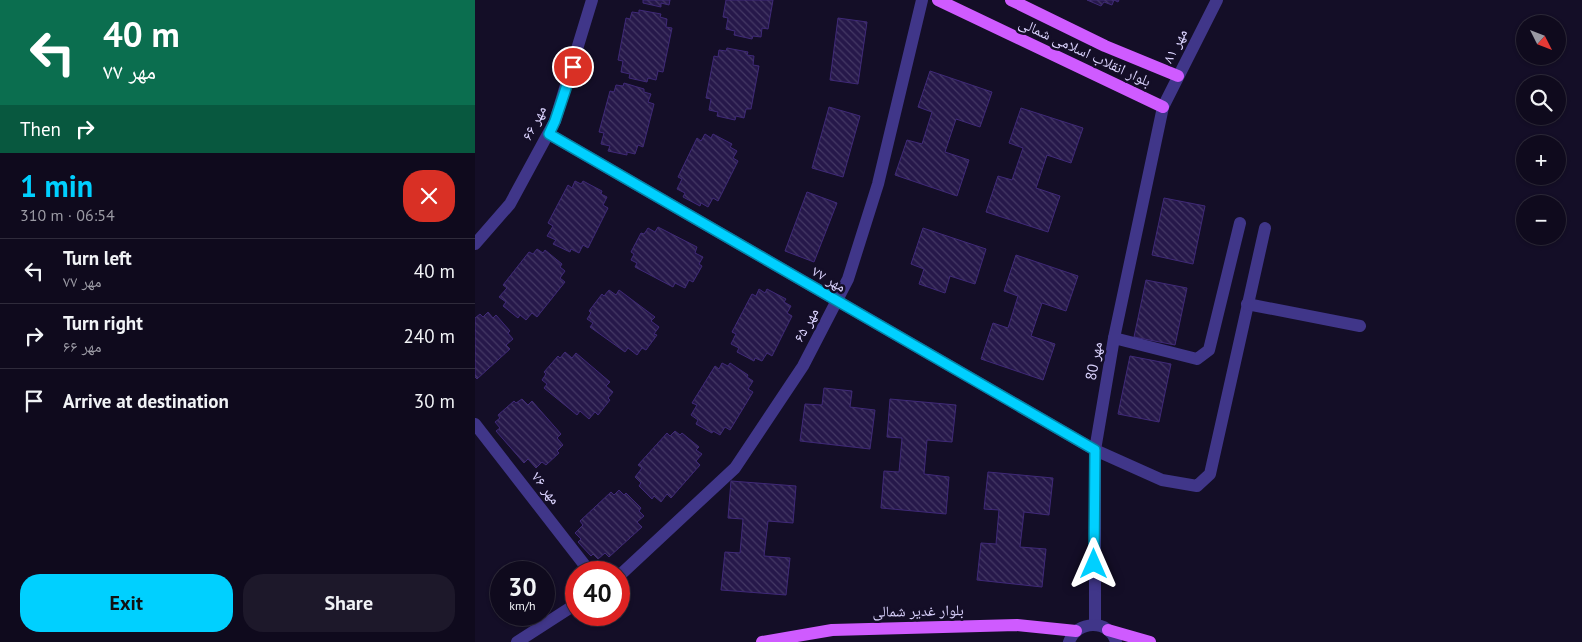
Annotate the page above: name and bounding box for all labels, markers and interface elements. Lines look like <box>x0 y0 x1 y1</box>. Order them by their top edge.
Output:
text: 40 m <box>103 11 180 57</box>
street label: بلوار انقلاب اسلامی شمالی <box>1016 13 1154 91</box>
north arrow <box>1516 15 1566 65</box>
map controls <box>1516 15 1566 245</box>
icon: left <box>20 20 85 85</box>
street label: مهر ۸۱ <box>1158 25 1191 66</box>
pin <box>552 46 594 88</box>
icon: arrive <box>559 53 587 81</box>
text: مهر ۷۷ <box>103 57 156 85</box>
button: search <box>1516 75 1566 125</box>
street label: مهر ۶۶ <box>517 102 550 143</box>
icon: right <box>71 115 99 143</box>
text: Then <box>20 117 61 141</box>
button: + <box>1516 135 1566 185</box>
text: 1 min <box>20 166 93 205</box>
button: close <box>403 170 455 222</box>
button: − <box>1516 195 1566 245</box>
text: 310 m · 06:54 <box>20 205 115 225</box>
text: Turn left <box>63 246 132 270</box>
icon: left <box>20 257 48 285</box>
text: 40 m <box>414 259 455 283</box>
street label: مهر ۷۷ <box>809 261 850 296</box>
text: مهر ۷۷ <box>63 271 102 291</box>
street label: مهر ۶۵ <box>789 304 822 345</box>
text: Turn right <box>63 311 143 335</box>
icon: right <box>20 322 48 350</box>
text: 240 m <box>403 324 455 348</box>
text: مهر ۶۶ <box>63 336 102 356</box>
street label: مهر 80 <box>1081 340 1106 382</box>
icon: arrive <box>20 387 48 415</box>
text: Arrive at destination <box>63 389 229 413</box>
text: 30 m <box>414 389 455 413</box>
street label: مهر ۷۶ <box>528 468 565 508</box>
position arrow <box>1067 537 1119 589</box>
speed limit sign: 40 <box>565 561 630 626</box>
text: 30 <box>508 571 537 603</box>
button: Exit <box>20 574 233 632</box>
button: Share <box>243 574 455 632</box>
text: km/h <box>509 598 536 613</box>
street label: بلوار غدیر شمالی <box>872 600 964 622</box>

